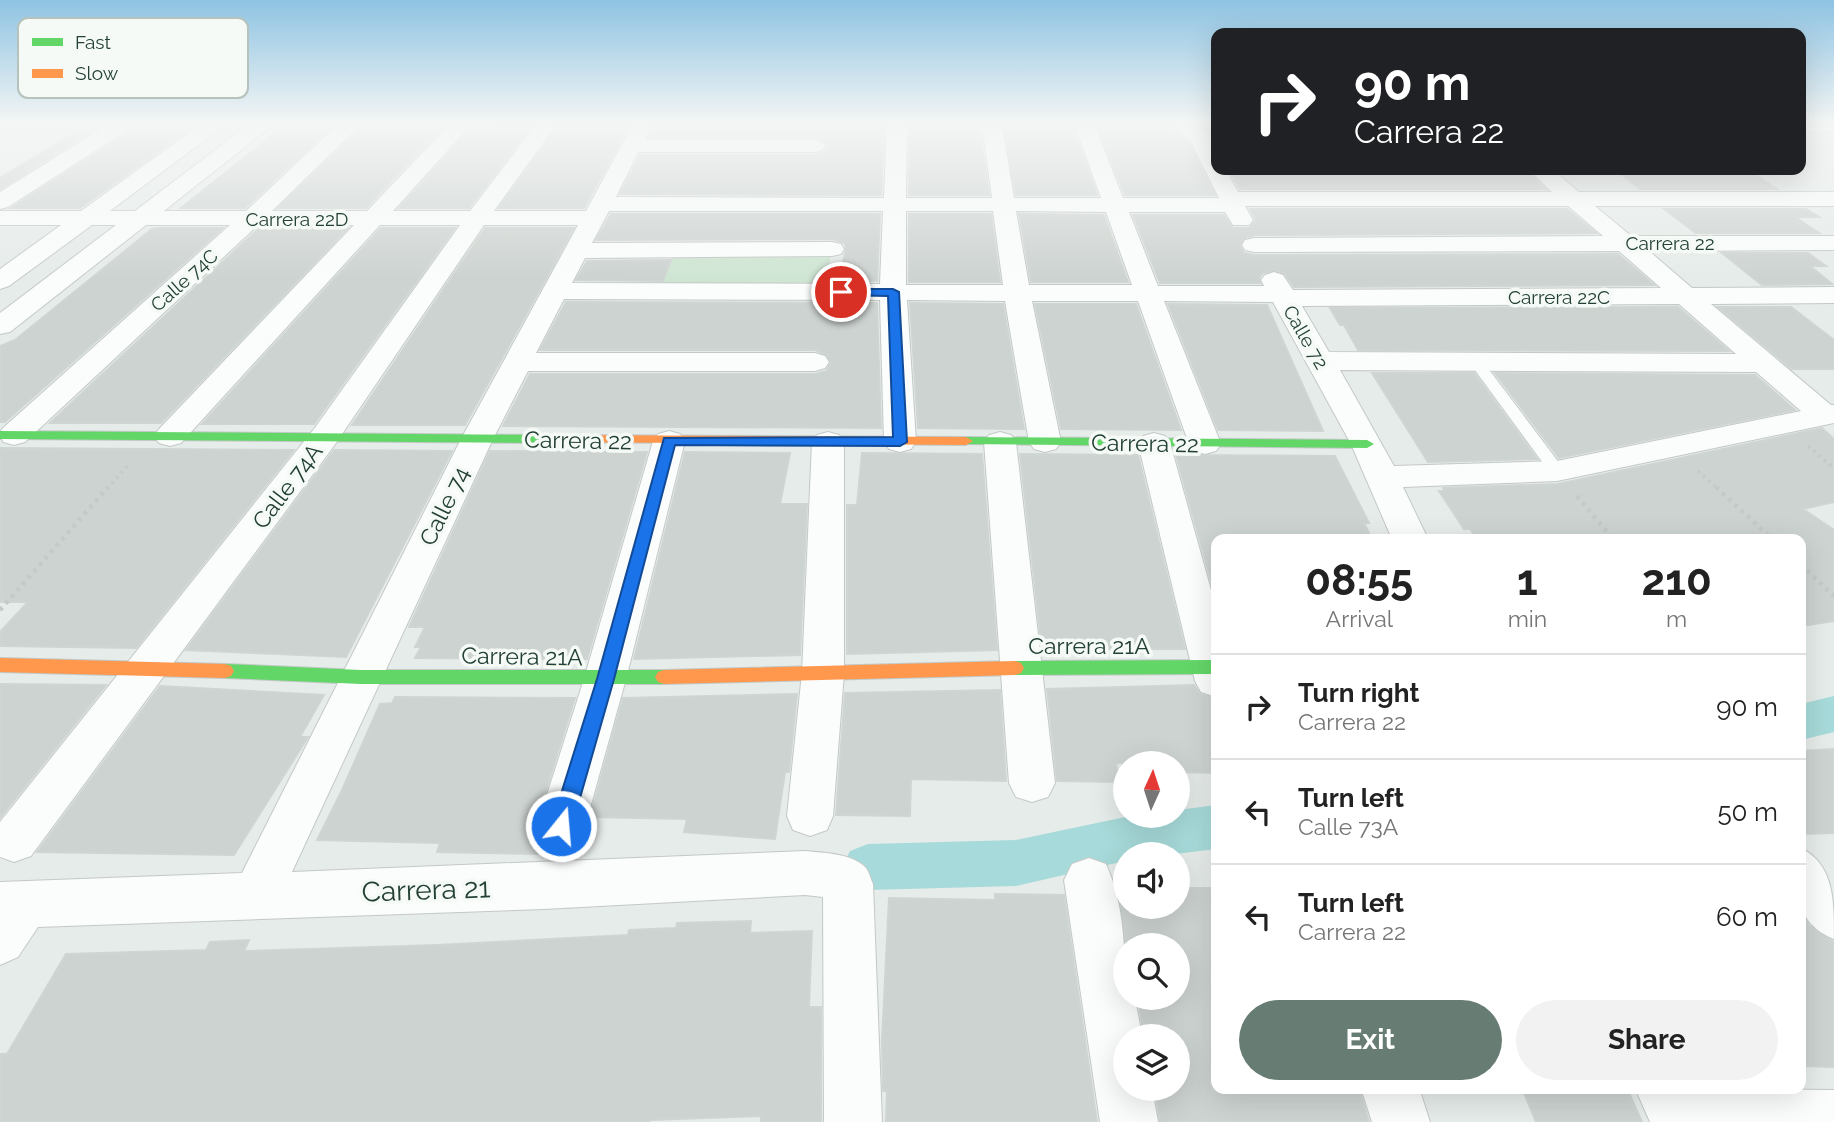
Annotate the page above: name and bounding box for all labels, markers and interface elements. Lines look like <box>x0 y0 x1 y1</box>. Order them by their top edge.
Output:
legend <box>18 18 248 98</box>
text: Fast <box>75 31 111 53</box>
text: 90 m <box>1354 54 1470 111</box>
icon: right <box>1239 56 1330 147</box>
text: Slow <box>75 62 119 84</box>
text: Carrera 22 <box>1354 113 1504 150</box>
street label: Carrera 22D <box>246 208 348 230</box>
street label: Carrera 22 <box>1625 232 1715 254</box>
street label: Calle 74C <box>146 244 222 316</box>
pin <box>811 262 871 322</box>
icon: arrive <box>822 273 860 311</box>
street label: Carrera 22C <box>1508 286 1610 308</box>
street label: Calle 72 <box>1279 301 1333 373</box>
street label: Carrera 22 <box>524 426 632 454</box>
street label: Carrera 22 <box>1091 429 1199 457</box>
street label: Calle 74A <box>246 438 328 534</box>
street label: Calle 74 <box>413 462 475 550</box>
text: 08:55 <box>1305 556 1413 605</box>
text: 1 <box>1517 556 1538 605</box>
text: 210 <box>1641 556 1712 605</box>
text: Arrival <box>1326 605 1393 632</box>
text: min <box>1508 605 1547 632</box>
text: m <box>1666 605 1687 632</box>
street label: Carrera 21A <box>1028 632 1150 659</box>
street label: Carrera 21A <box>461 641 583 671</box>
text: Turn right <box>1298 678 1419 708</box>
icon: right <box>1239 688 1277 726</box>
text: 90 m <box>1716 692 1778 722</box>
text: Carrera 22 <box>1298 708 1406 735</box>
north arrow <box>1113 751 1190 828</box>
map controls <box>1113 751 1190 1101</box>
text: Turn left <box>1298 783 1404 813</box>
position arrow <box>524 789 598 863</box>
icon: left <box>1239 793 1277 831</box>
text: 50 m <box>1717 797 1778 827</box>
text: Calle 73A <box>1298 813 1398 840</box>
button: sound <box>1113 842 1190 919</box>
street label: Carrera 21 <box>361 871 491 909</box>
text: Turn left <box>1298 888 1404 918</box>
icon: left <box>1239 898 1277 936</box>
text: 60 m <box>1716 902 1778 932</box>
text: Carrera 22 <box>1298 918 1406 945</box>
button: search <box>1113 933 1190 1010</box>
button: Exit <box>1239 1000 1502 1080</box>
button: Share <box>1516 1000 1778 1080</box>
button: layers <box>1113 1024 1190 1101</box>

